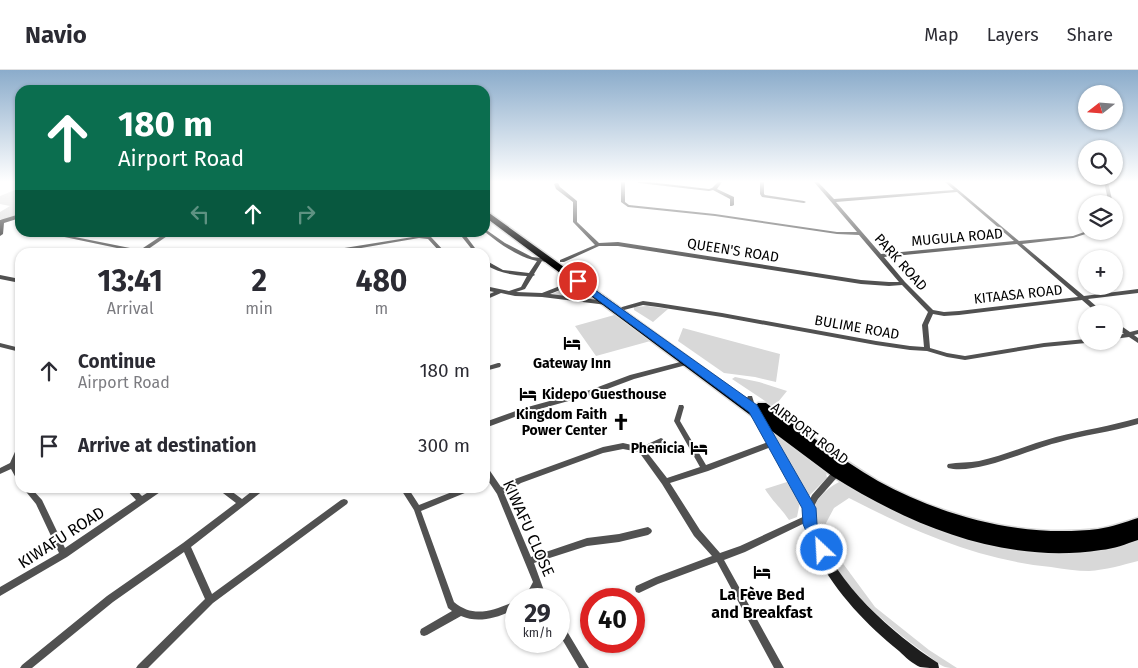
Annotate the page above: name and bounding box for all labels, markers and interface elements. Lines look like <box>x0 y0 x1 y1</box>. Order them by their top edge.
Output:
text: Navio <box>25 21 87 49</box>
text: Map <box>924 24 959 46</box>
text: Layers <box>987 24 1039 46</box>
text: Share <box>1067 24 1113 46</box>
north arrow <box>1078 85 1122 130</box>
map controls <box>1078 85 1123 350</box>
text: 180 m <box>118 103 213 145</box>
icon: ahead <box>35 105 100 170</box>
button: search <box>1078 140 1123 185</box>
text: Airport Road <box>118 145 244 172</box>
button: layers <box>1078 195 1123 240</box>
icon: left <box>186 200 214 228</box>
icon: ahead <box>239 200 267 228</box>
icon: right <box>292 200 320 228</box>
street label: MUGULA ROAD <box>911 225 1004 250</box>
street label: PARK ROAD <box>871 230 931 294</box>
street label: QUEEN'S ROAD <box>686 235 780 266</box>
button: + <box>1078 250 1123 295</box>
pin <box>557 260 599 302</box>
text: 13:41 <box>98 263 163 299</box>
text: 2 <box>251 263 267 299</box>
text: 480 <box>355 263 407 299</box>
icon: arrive <box>564 267 592 295</box>
street label: KITAASA ROAD <box>973 281 1063 308</box>
text: Arrival <box>107 299 154 318</box>
text: min <box>245 299 273 318</box>
text: m <box>375 299 388 318</box>
button: − <box>1078 305 1123 350</box>
street label: BULIME ROAD <box>813 312 901 343</box>
hotel icon: Gateway Inn <box>562 333 582 353</box>
text: Continue <box>78 350 156 373</box>
place label: Gateway Inn <box>533 355 611 372</box>
icon: ahead <box>35 357 63 385</box>
text: 180 m <box>419 359 470 382</box>
text: Airport Road <box>78 373 170 392</box>
hotel icon: Kidepo Guesthouse <box>518 384 538 404</box>
place label: Kidepo Guesthouse <box>542 386 667 403</box>
street label: AIRPORT ROAD <box>768 399 852 468</box>
place label: Kingdom Faith Power Center <box>516 406 607 439</box>
church icon: Kingdom Faith Power Center <box>611 412 631 432</box>
icon: arrive <box>35 432 63 460</box>
text: Arrive at destination <box>78 434 257 457</box>
text: 300 m <box>418 434 470 457</box>
hotel icon: Phenicia <box>689 438 709 458</box>
place label: Phenicia <box>631 440 685 457</box>
street label: KIWAFU CLOSE <box>499 477 558 579</box>
street label: KIWAFU ROAD <box>15 502 108 572</box>
position arrow <box>795 523 847 575</box>
hotel icon: La Fève Bed and Breakfast <box>752 562 772 582</box>
place label: La Fève Bed and Breakfast <box>711 585 813 622</box>
speed limit sign: 40 <box>580 588 645 653</box>
text: 29 <box>524 599 551 629</box>
text: km/h <box>523 626 552 640</box>

